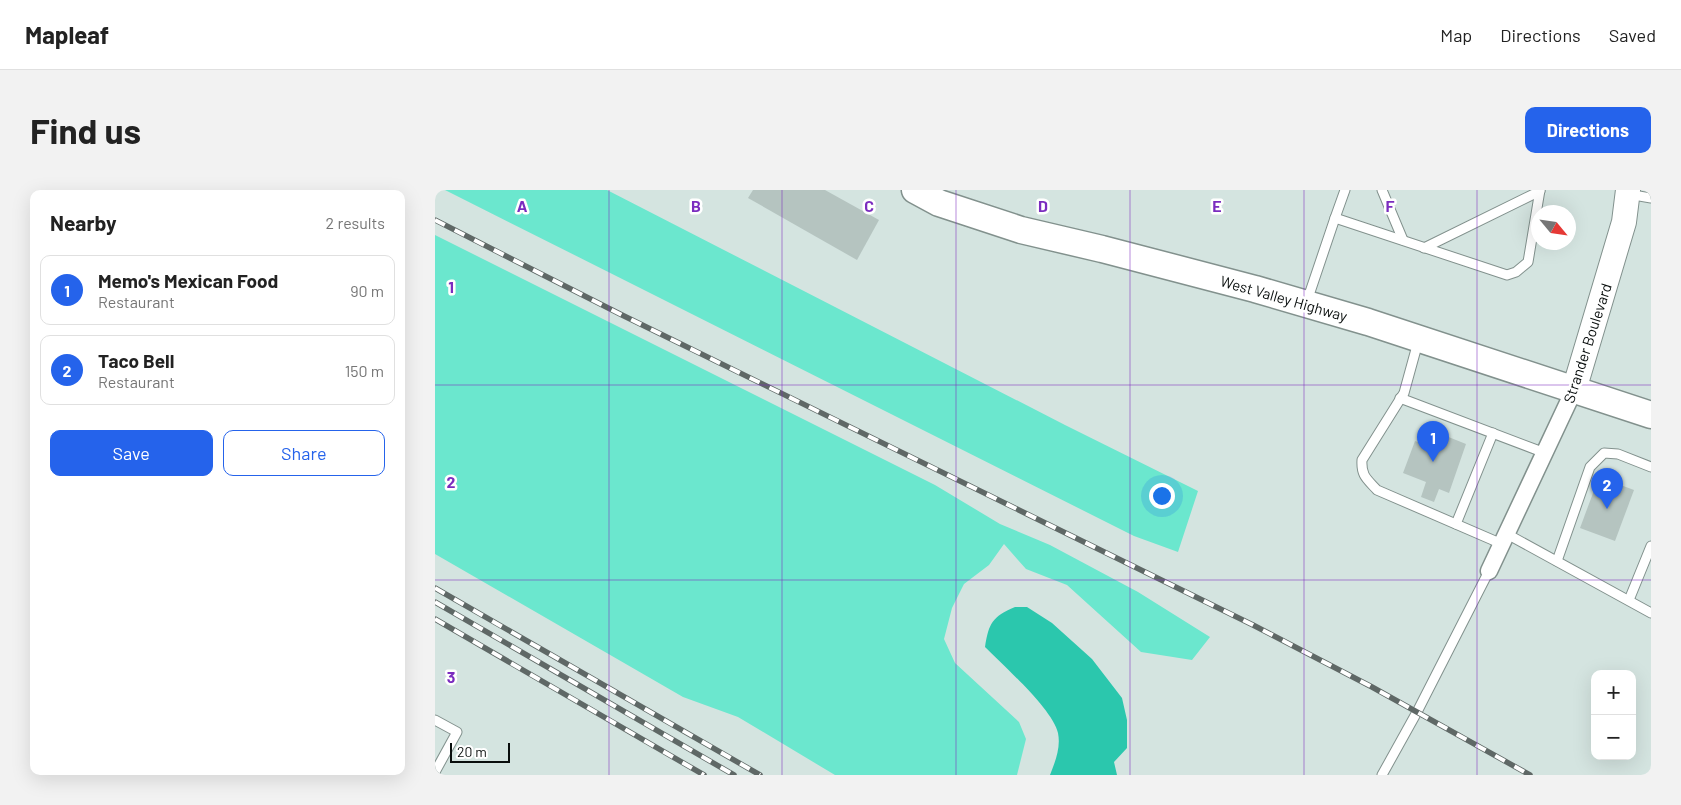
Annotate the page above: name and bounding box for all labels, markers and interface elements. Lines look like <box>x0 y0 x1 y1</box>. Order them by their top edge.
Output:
text: Mapleaf <box>25 20 109 49</box>
text: Map <box>1440 24 1472 46</box>
text: Directions <box>1500 24 1581 46</box>
text: Saved <box>1609 24 1656 46</box>
button: Directions <box>1525 107 1651 153</box>
text: Find us <box>30 109 141 151</box>
text: A <box>517 196 528 215</box>
text: B <box>691 196 701 215</box>
text: C <box>864 196 874 215</box>
text: D <box>1038 196 1048 215</box>
text: E <box>1212 196 1222 215</box>
text: F <box>1386 196 1395 215</box>
north arrow <box>1531 205 1576 250</box>
text: Nearby <box>50 210 116 235</box>
text: 2 results <box>326 213 385 232</box>
text: Memo's Mexican Food <box>98 269 278 292</box>
street label: West Valley Highway <box>1219 271 1350 325</box>
text: 1 <box>448 277 454 296</box>
text: 1 <box>64 281 70 300</box>
text: 90 m <box>350 281 384 300</box>
street label: Strander Boulevard <box>1559 281 1615 405</box>
text: Restaurant <box>98 292 175 311</box>
text: Taco Bell <box>98 349 174 372</box>
text: 2 <box>63 361 71 380</box>
text: 150 m <box>345 361 384 380</box>
text: Restaurant <box>98 372 175 391</box>
pin: 1 <box>1417 421 1449 462</box>
button: Save <box>50 430 213 476</box>
button: Share <box>223 430 385 476</box>
pin: 2 <box>1591 468 1623 509</box>
text: 2 <box>447 472 456 491</box>
your location <box>1149 483 1175 509</box>
text: 3 <box>447 667 455 686</box>
map controls <box>1591 670 1636 760</box>
button: + <box>1591 670 1636 715</box>
button: − <box>1591 715 1636 760</box>
scale bar <box>450 740 510 763</box>
text: 20 m <box>457 743 487 760</box>

